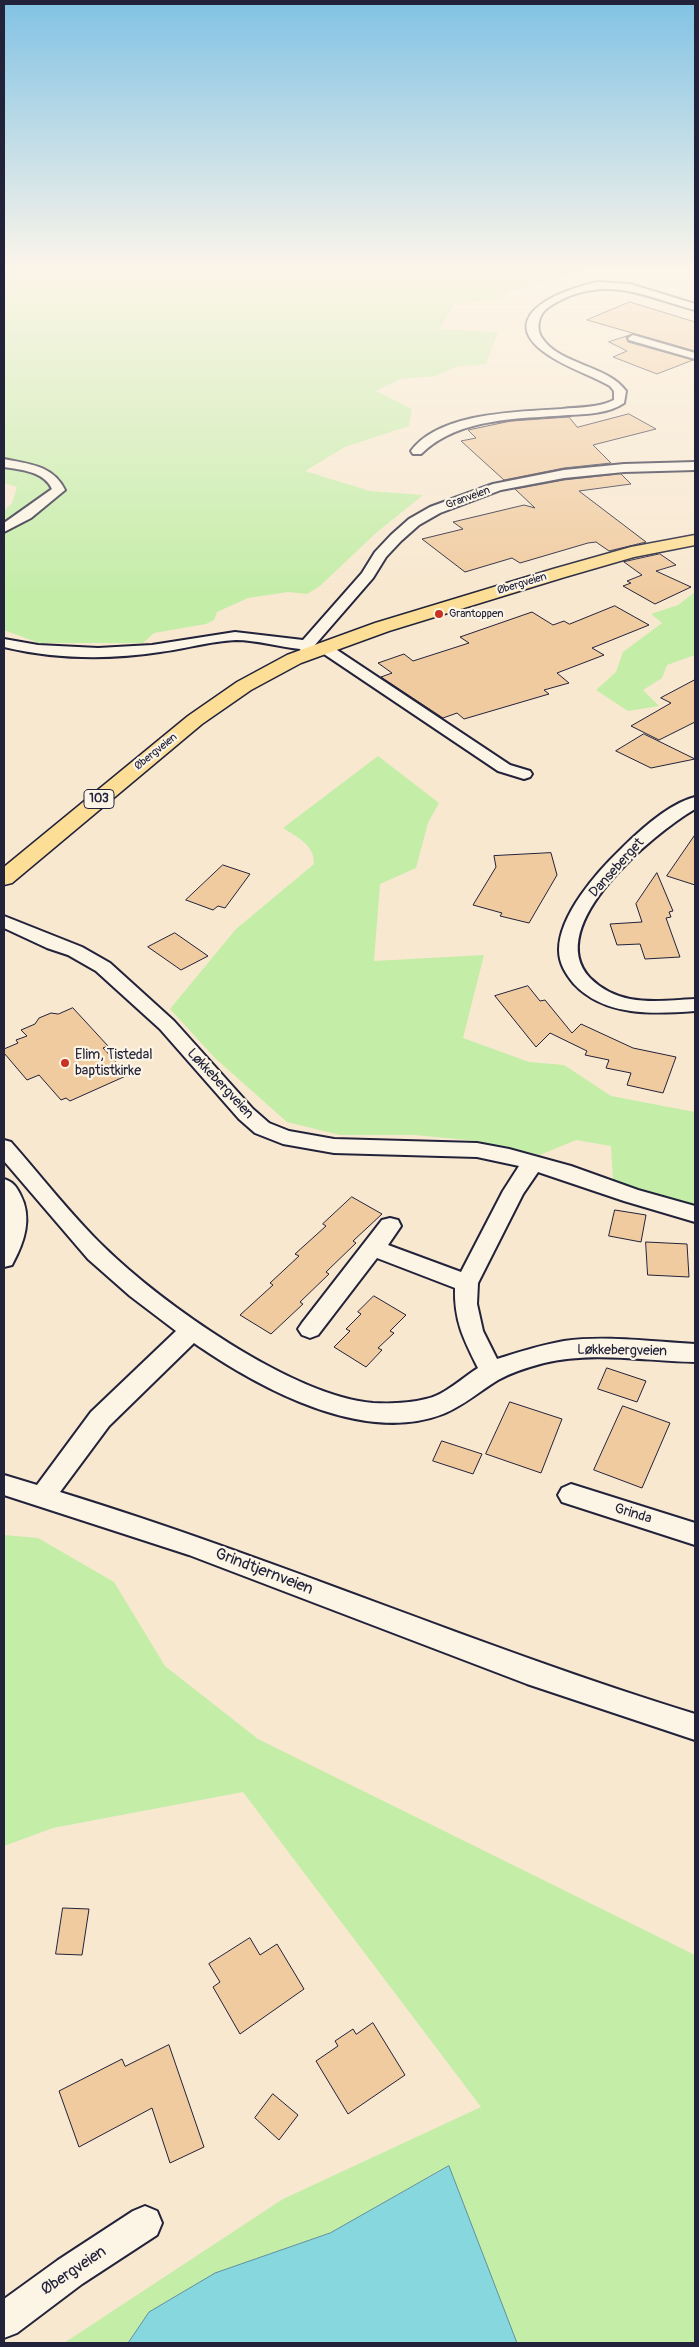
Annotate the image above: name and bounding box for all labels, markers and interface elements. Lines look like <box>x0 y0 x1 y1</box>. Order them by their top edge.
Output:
street label: Granveien <box>444 484 492 512</box>
street label: Øbergveien <box>496 570 548 598</box>
place label: Grantoppen <box>449 607 503 621</box>
marker: Grantoppen <box>433 608 445 620</box>
street label: Øbergveien <box>132 731 180 773</box>
road number: 103 <box>84 790 114 809</box>
street label: Danseberget <box>586 835 648 901</box>
street label: Løkkebergveien <box>183 1045 257 1123</box>
place label: Elim, Tistedal baptistkirke <box>75 1047 153 1080</box>
marker: Elim, Tistedal baptistkirke <box>59 1057 71 1069</box>
street label: Løkkebergveien <box>577 1342 667 1360</box>
street label: Grinda <box>612 1500 654 1528</box>
street label: Grindtjernveien <box>212 1545 316 1599</box>
street label: Øbergveien <box>38 2242 110 2300</box>

